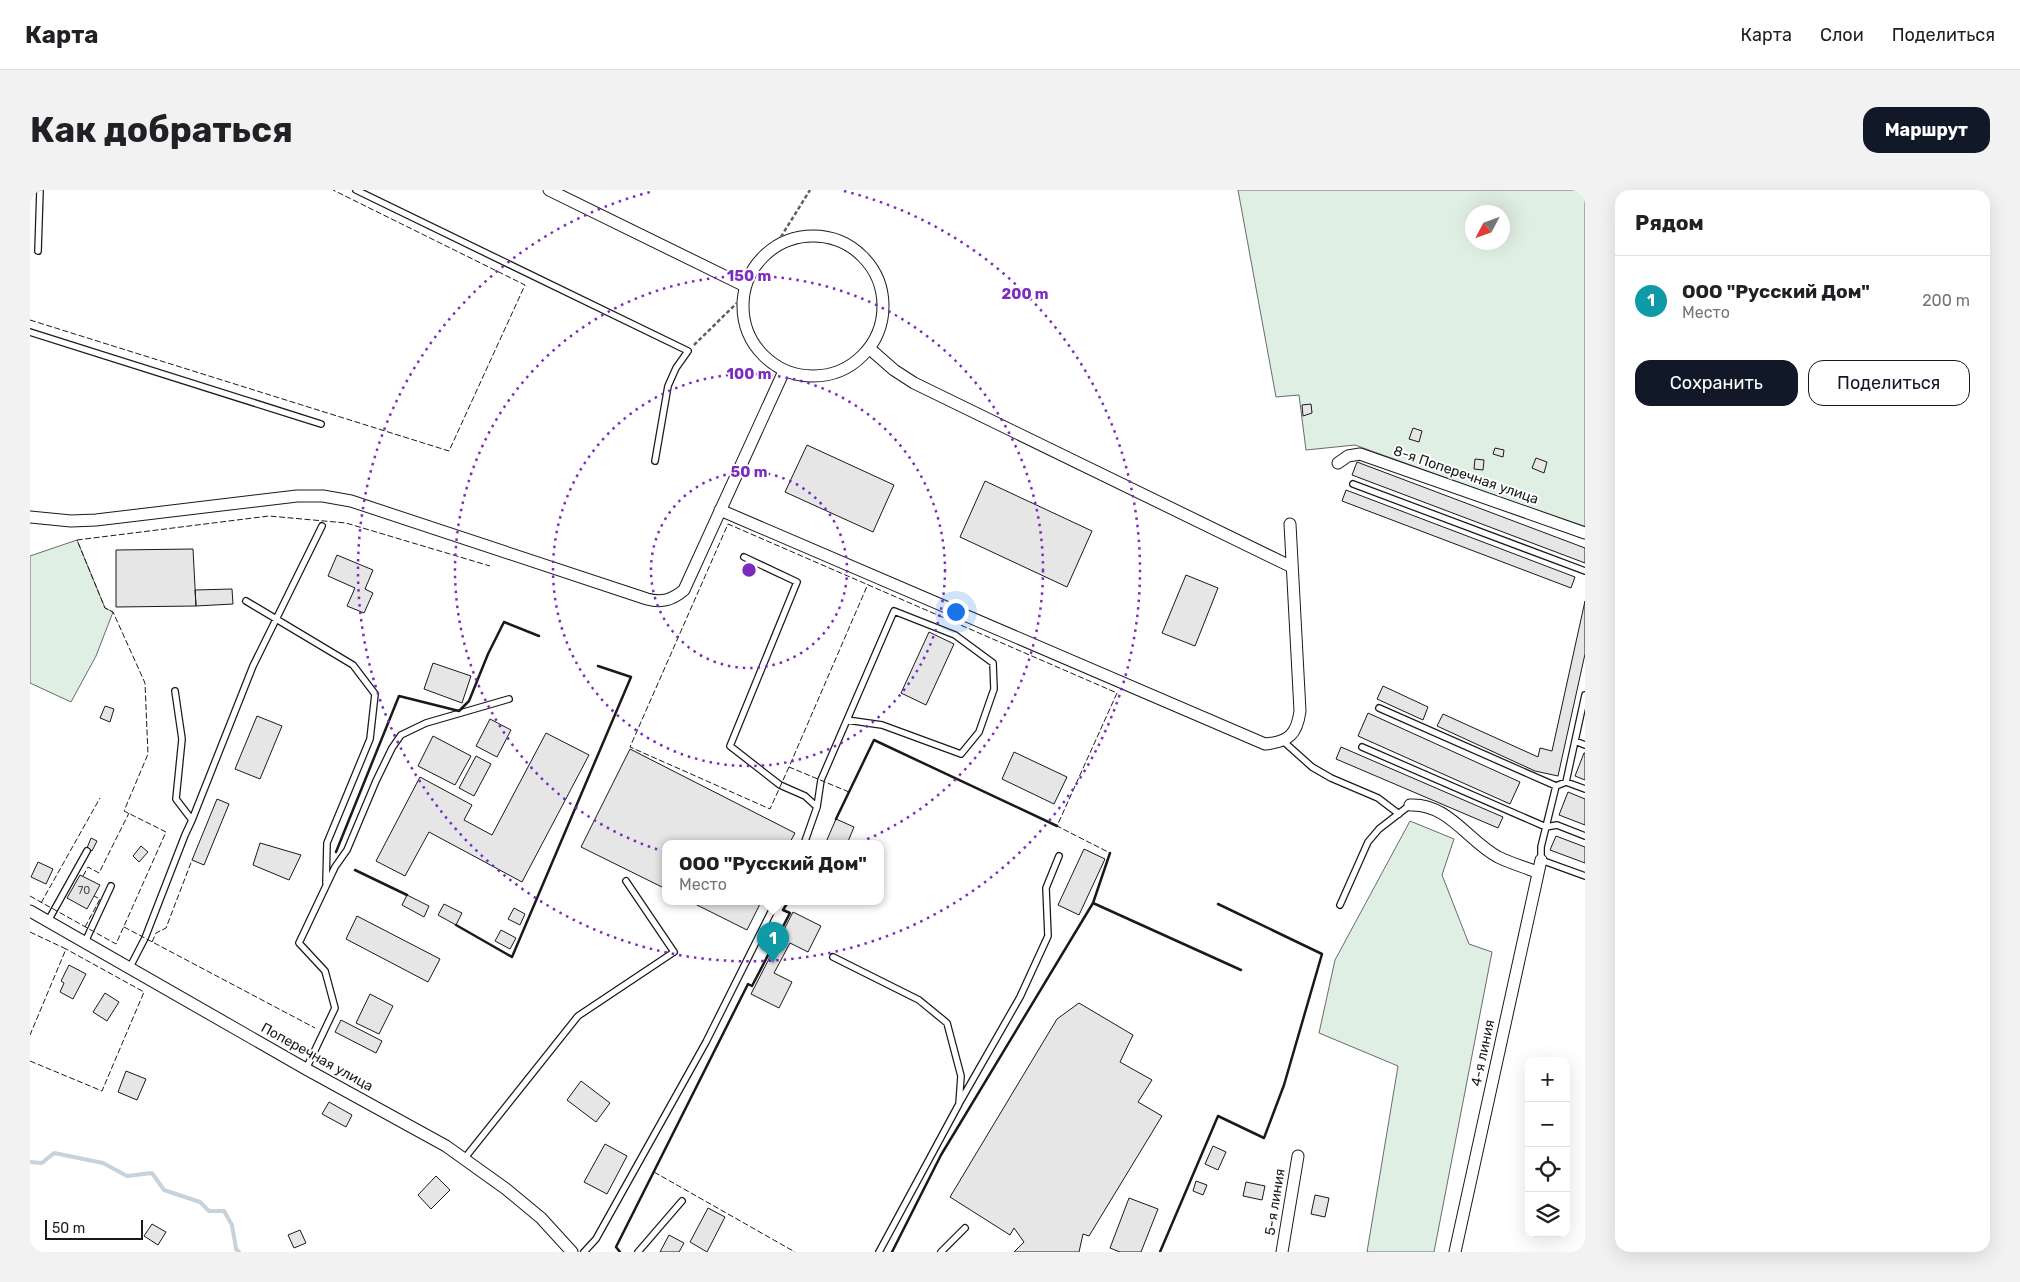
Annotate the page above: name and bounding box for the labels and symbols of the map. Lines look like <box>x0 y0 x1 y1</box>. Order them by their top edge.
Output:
north arrow <box>1465 205 1510 250</box>
text: 150 m <box>727 267 771 285</box>
text: 200 m <box>1001 285 1049 303</box>
text: 100 m <box>727 365 771 383</box>
street label: 8-я Поперечная улица <box>1391 442 1541 508</box>
text: 50 m <box>731 463 767 481</box>
centre of rings <box>740 561 758 579</box>
your location <box>943 599 969 625</box>
house number: 70 <box>78 884 90 897</box>
pin: 1 <box>757 922 789 963</box>
street label: 4-я линия <box>1468 1018 1498 1088</box>
street label: Поперечная улица <box>258 1019 376 1095</box>
street label: 5-я линия <box>1261 1167 1289 1237</box>
scale bar <box>45 1217 142 1240</box>

